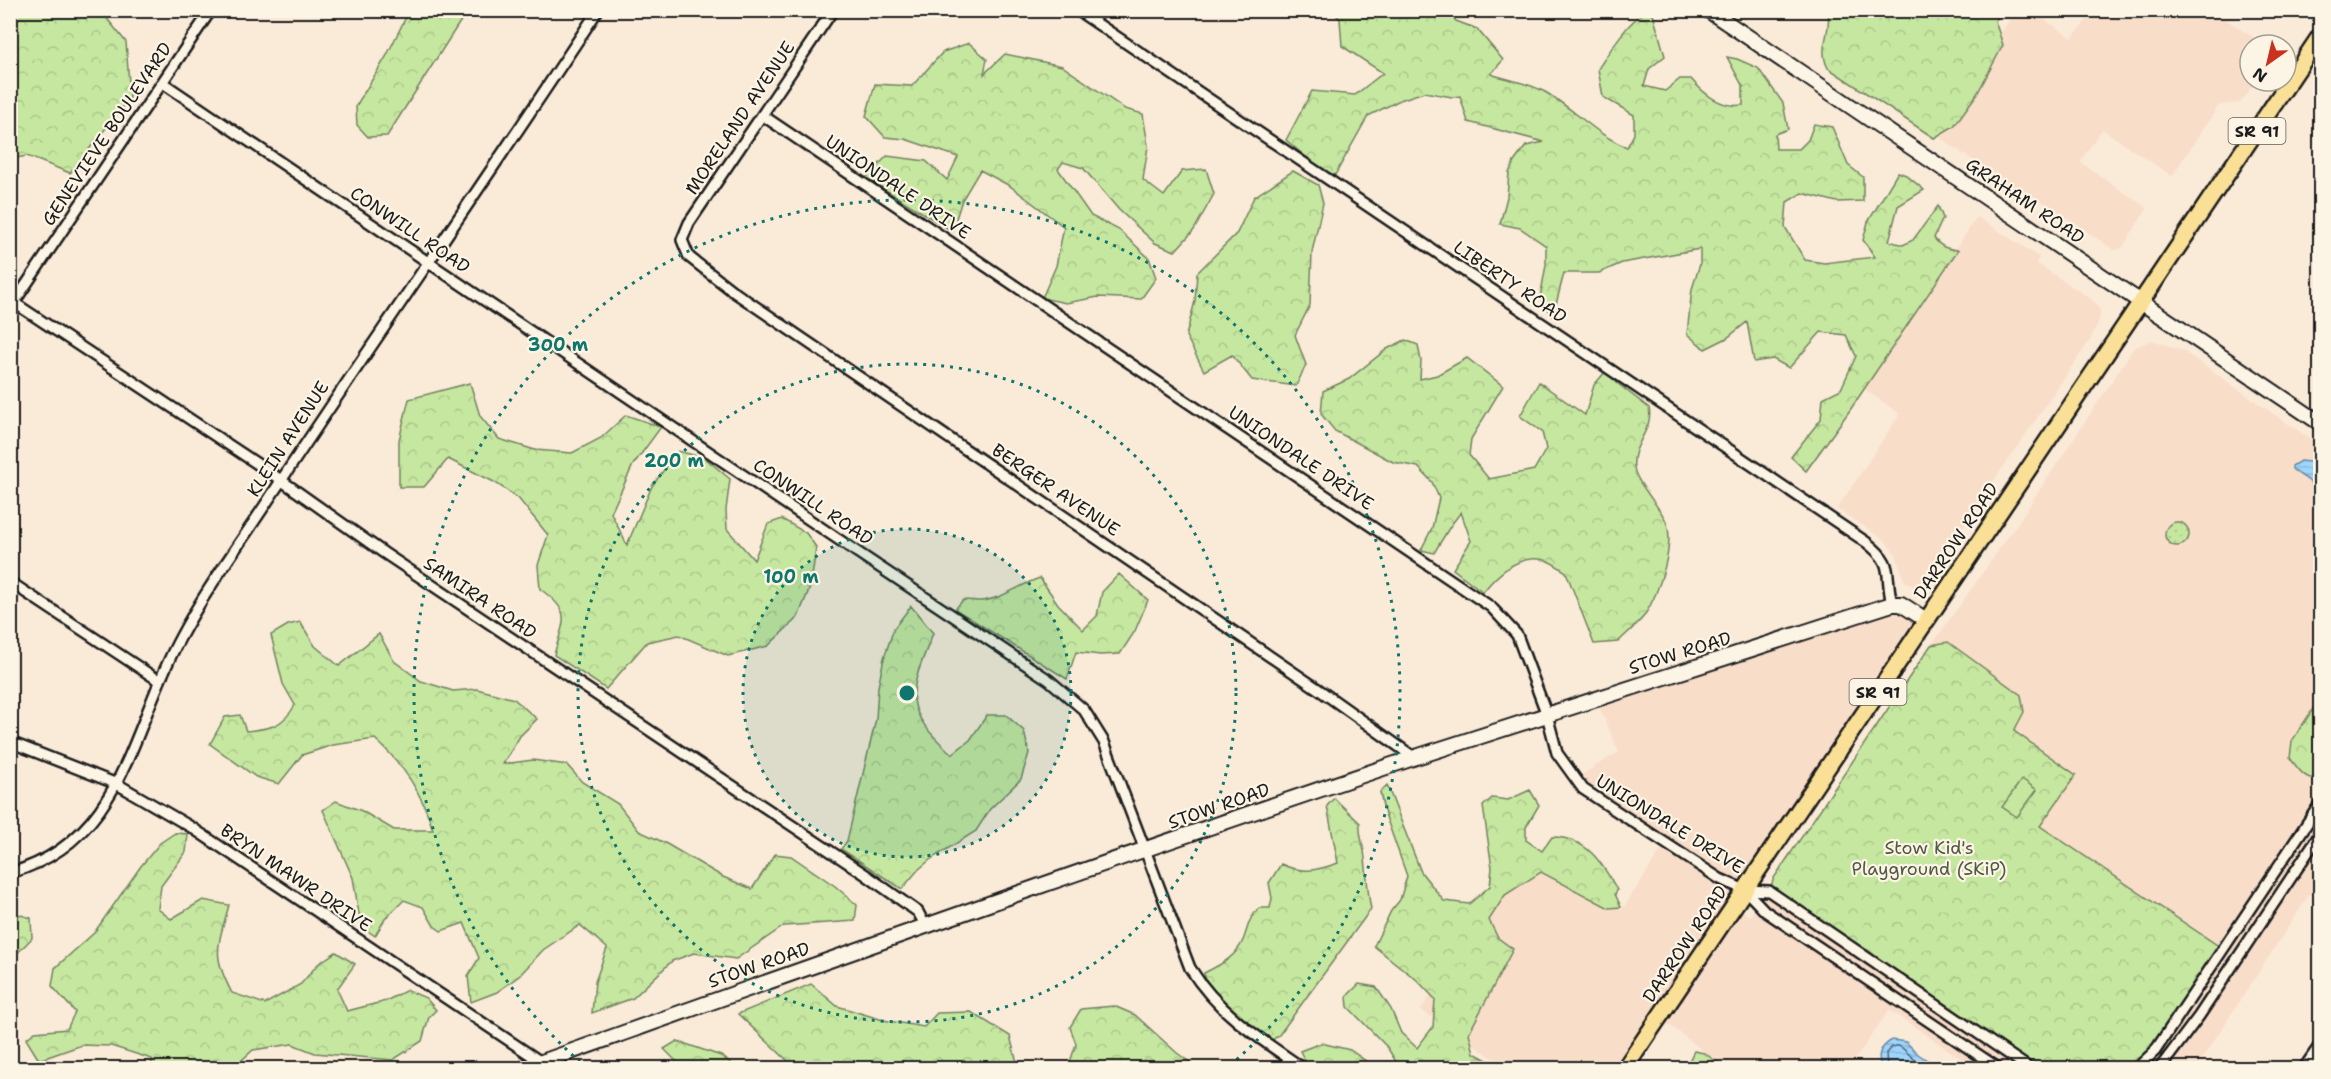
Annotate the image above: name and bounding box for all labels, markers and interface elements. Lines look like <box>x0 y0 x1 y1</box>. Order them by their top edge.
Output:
north arrow <box>2238 33 2298 93</box>
street label: MORELAND AVENUE <box>680 37 800 199</box>
street label: GENEVIEVE BOULEVARD <box>37 38 177 230</box>
text: N <box>2249 63 2271 87</box>
road number: SR 91 <box>2228 118 2286 144</box>
street label: UNIONDALE DRIVE <box>821 129 975 245</box>
street label: GRAHAM ROAD <box>1961 152 2089 250</box>
street label: CONWILL ROAD <box>345 181 475 279</box>
street label: LIBERTY ROAD <box>1449 235 1571 329</box>
text: 300 m <box>528 333 589 357</box>
street label: KLEIN AVENUE <box>242 376 334 502</box>
street label: UNIONDALE DRIVE <box>1224 400 1378 516</box>
street label: BERGER AVENUE <box>987 438 1125 542</box>
text: 200 m <box>644 449 705 473</box>
street label: CONWILL ROAD <box>748 453 878 551</box>
street label: DARROW ROAD <box>1908 478 2004 604</box>
street label: SAMIRA ROAD <box>419 551 541 645</box>
text: 100 m <box>763 565 819 589</box>
street label: STOW ROAD <box>1626 626 1734 680</box>
road number: SR 91 <box>1850 679 1906 705</box>
centre of rings <box>897 683 917 703</box>
street label: UNIONDALE DRIVE <box>1591 769 1749 879</box>
street label: STOW ROAD <box>1165 777 1273 835</box>
street label: BRYN MAWR DRIVE <box>216 818 376 938</box>
park label: Stow Kid's Playground (SKiP) <box>1852 836 2006 881</box>
street label: DARROW ROAD <box>1637 881 1733 1007</box>
street label: STOW ROAD <box>705 936 813 994</box>

